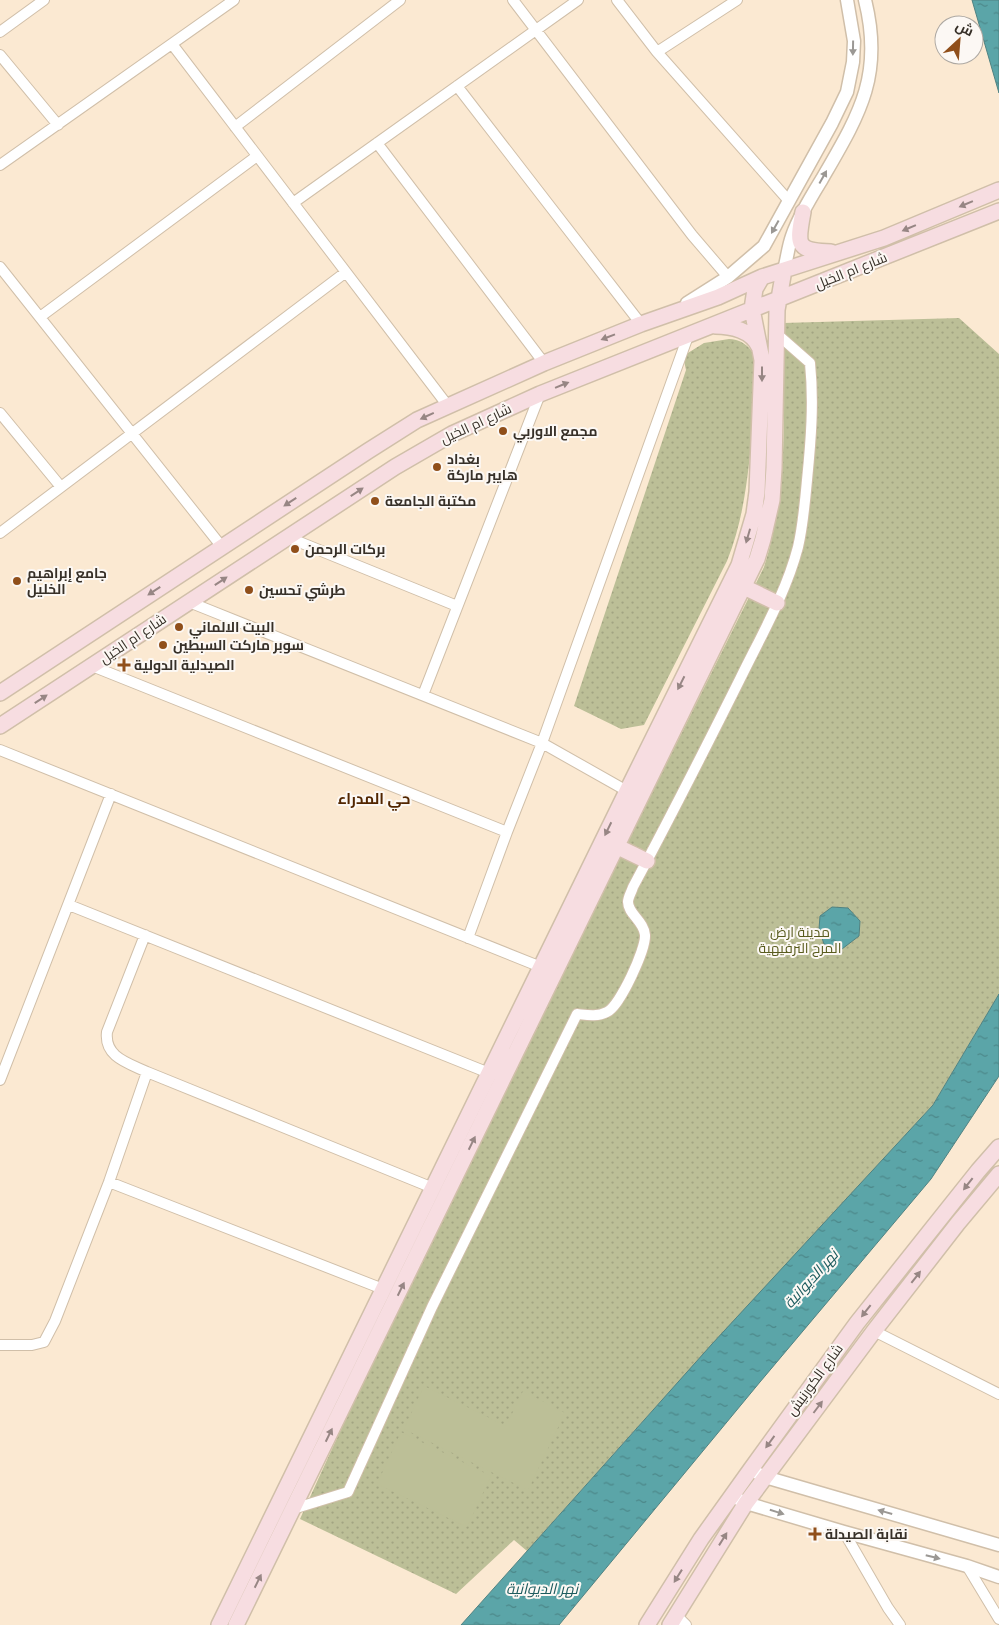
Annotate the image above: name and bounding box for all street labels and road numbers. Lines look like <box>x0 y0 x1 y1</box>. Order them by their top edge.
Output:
street label: شارع ام الخيل <box>812 249 890 294</box>
street label: شارع ام الخيل <box>438 400 515 449</box>
street label: شارع ام الخيل <box>97 611 170 668</box>
street label: شارع الكورنيش <box>783 1341 847 1419</box>

